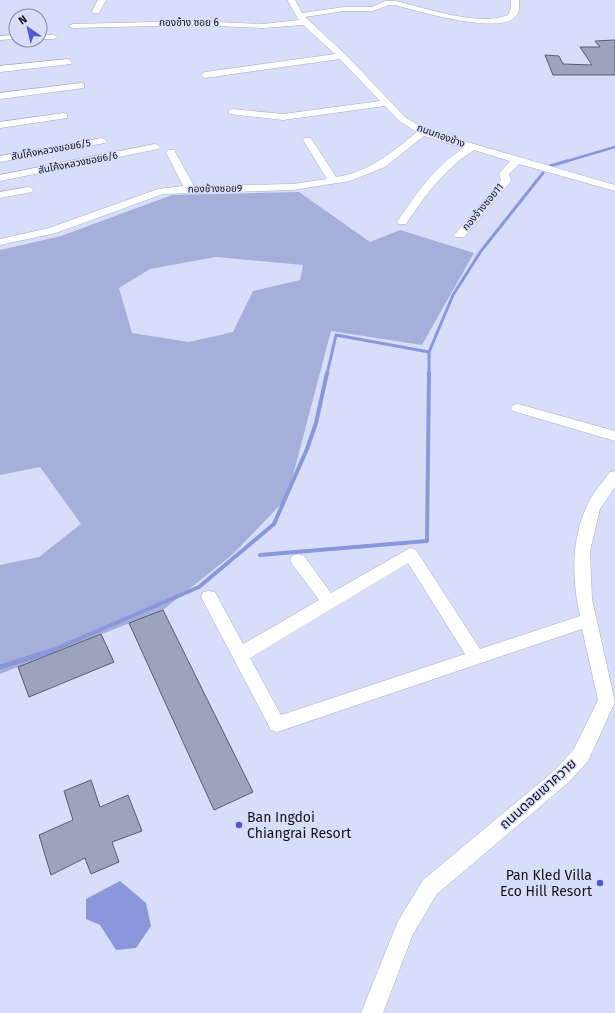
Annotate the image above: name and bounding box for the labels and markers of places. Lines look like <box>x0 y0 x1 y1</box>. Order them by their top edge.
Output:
place label: Ban Ingdoi Chiangrai Resort <box>247 809 352 842</box>
marker: Ban Ingdoi Chiangrai Resort <box>234 820 244 830</box>
place label: Pan Kled Villa Eco Hill Resort <box>500 867 593 900</box>
marker: Pan Kled Villa Eco Hill Resort <box>595 878 605 888</box>

